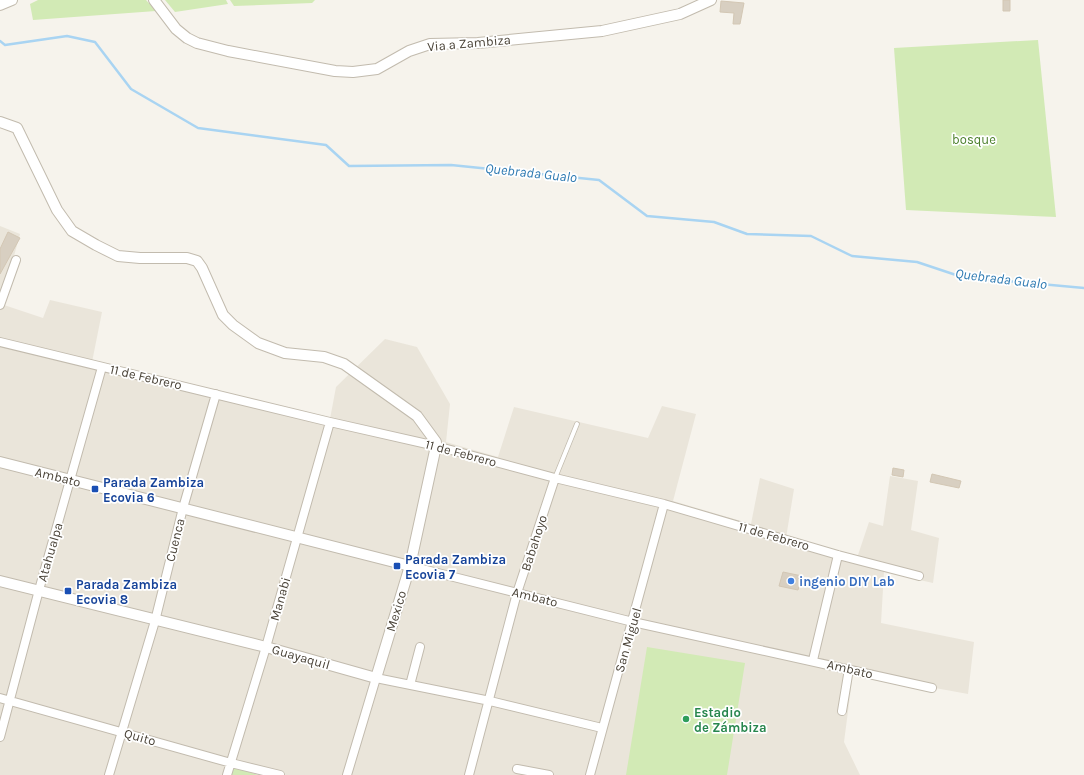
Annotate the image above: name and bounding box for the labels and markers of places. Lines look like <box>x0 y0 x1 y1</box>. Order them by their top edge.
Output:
place label: Parada Zambiza Ecovia 6 <box>103 475 204 505</box>
marker: Parada Zambiza Ecovia 6 <box>90 484 100 494</box>
place label: Parada Zambiza Ecovia 7 <box>405 552 506 582</box>
marker: Parada Zambiza Ecovia 7 <box>392 561 402 571</box>
place label: ingenio DIY Lab <box>799 574 895 589</box>
marker: ingenio DIY Lab <box>786 576 796 586</box>
place label: Parada Zambiza Ecovia 8 <box>76 577 177 607</box>
marker: Parada Zambiza Ecovia 8 <box>63 586 73 596</box>
place label: Estadio de Zámbiza <box>694 705 767 735</box>
marker: Estadio de Zámbiza <box>681 714 691 724</box>

